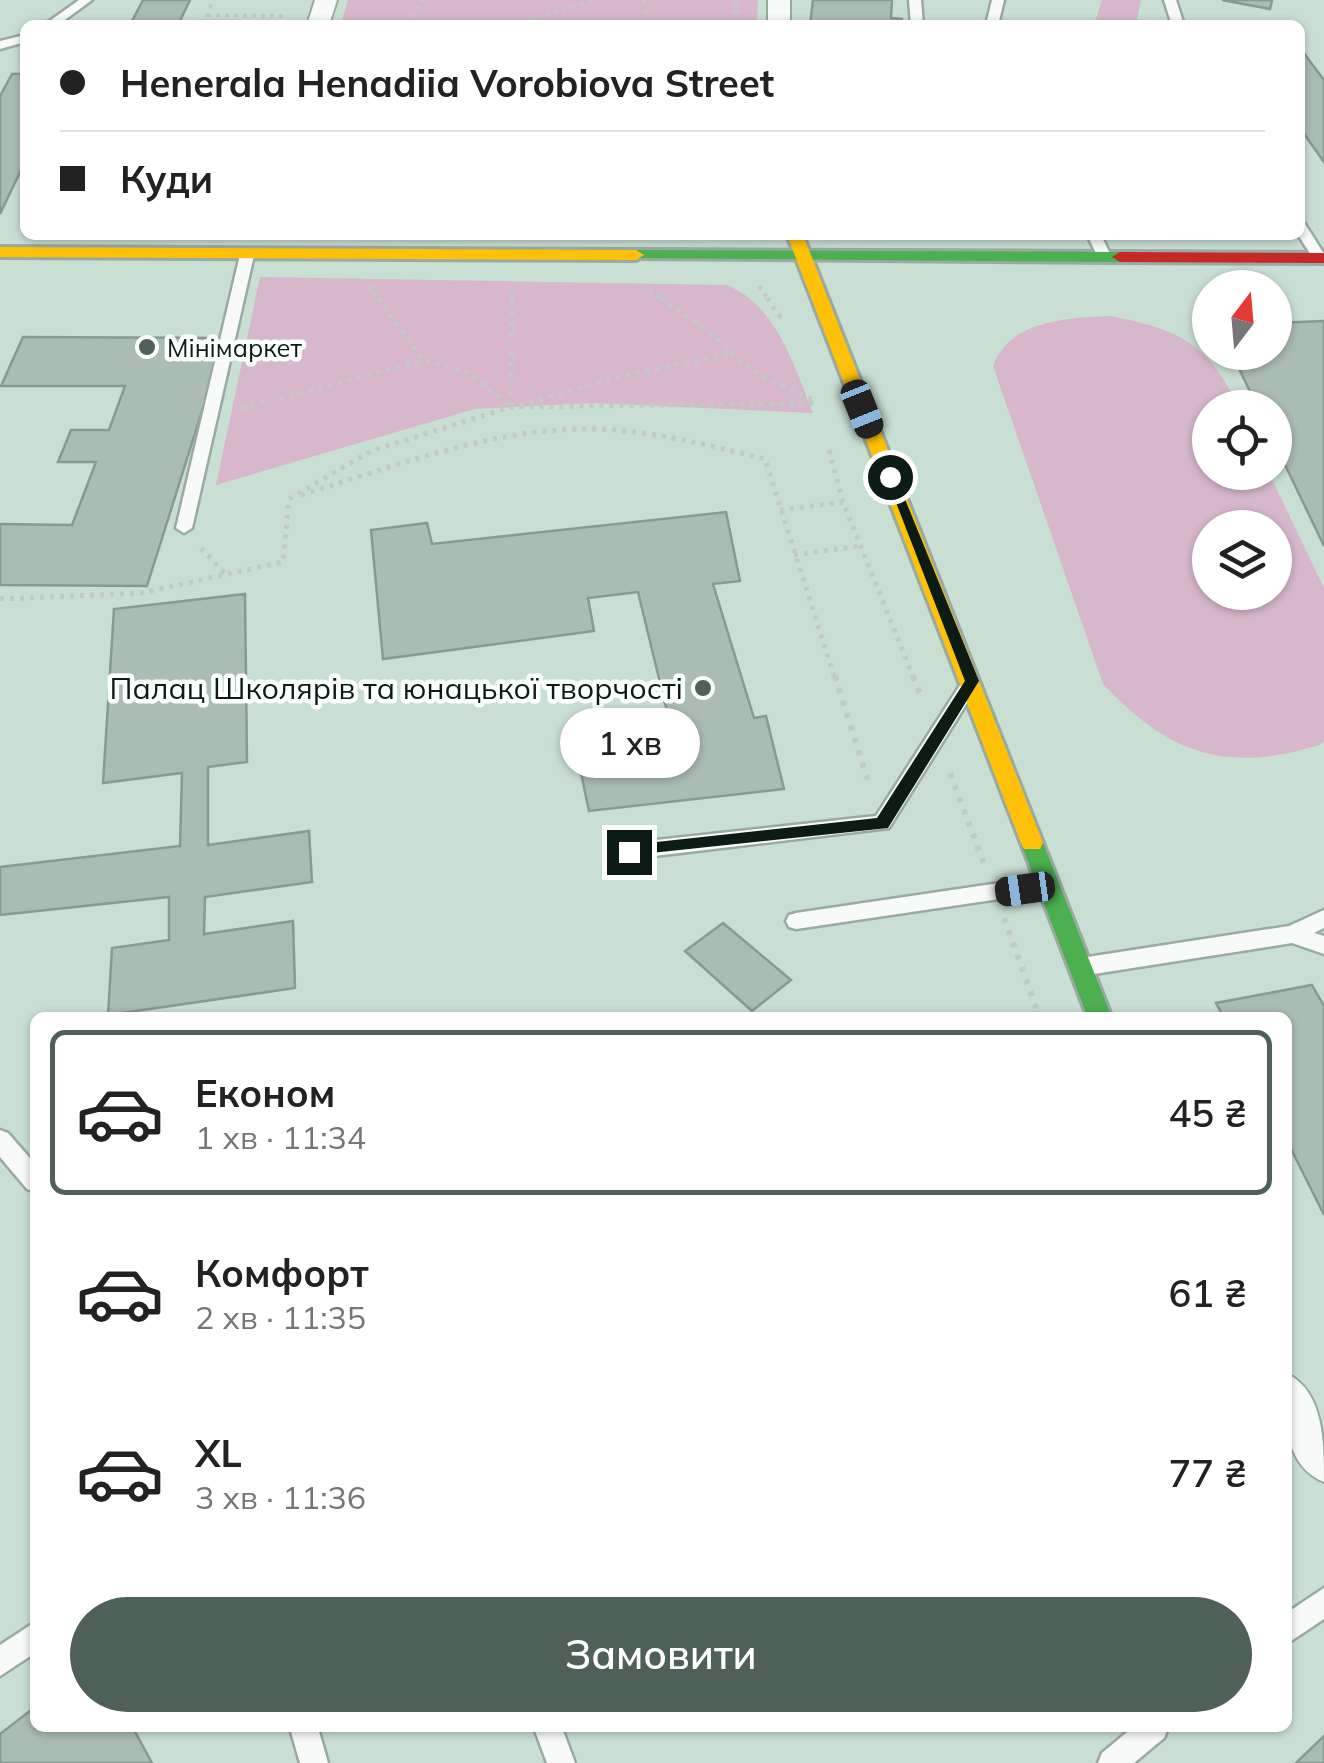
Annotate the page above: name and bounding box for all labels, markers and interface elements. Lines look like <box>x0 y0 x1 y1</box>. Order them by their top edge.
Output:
text: Henerala Henadiia Vorobiova Street <box>120 59 774 107</box>
text: Куди <box>120 155 213 203</box>
north arrow <box>1192 270 1292 370</box>
map controls <box>1192 270 1292 610</box>
place label: Мінімаркет <box>167 332 302 363</box>
marker: Мінімаркет <box>136 336 158 358</box>
car <box>837 376 887 442</box>
button: locate <box>1192 390 1292 490</box>
route start <box>868 455 913 500</box>
button: layers <box>1192 510 1292 610</box>
place label: Палац Школярів та юнацької творчості <box>110 669 683 707</box>
marker: Палац Школярів та юнацької творчості <box>692 677 714 699</box>
callout: 1 хв <box>559 707 699 777</box>
text: 1 хв <box>598 723 662 763</box>
route end <box>607 830 652 875</box>
car <box>993 870 1057 908</box>
icon: car <box>75 1068 165 1158</box>
text: Економ <box>195 1069 335 1117</box>
text: 45 ₴ <box>1168 1089 1247 1137</box>
text: 1 хв · 11:34 <box>195 1117 366 1157</box>
icon: car <box>75 1248 165 1338</box>
text: Комфорт <box>195 1249 369 1297</box>
text: 61 ₴ <box>1168 1269 1247 1317</box>
text: 2 хв · 11:35 <box>195 1297 366 1337</box>
icon: car <box>75 1428 165 1518</box>
text: XL <box>195 1429 242 1477</box>
text: 77 ₴ <box>1168 1449 1247 1497</box>
text: 3 хв · 11:36 <box>195 1477 366 1517</box>
button: Замовити <box>70 1597 1252 1712</box>

